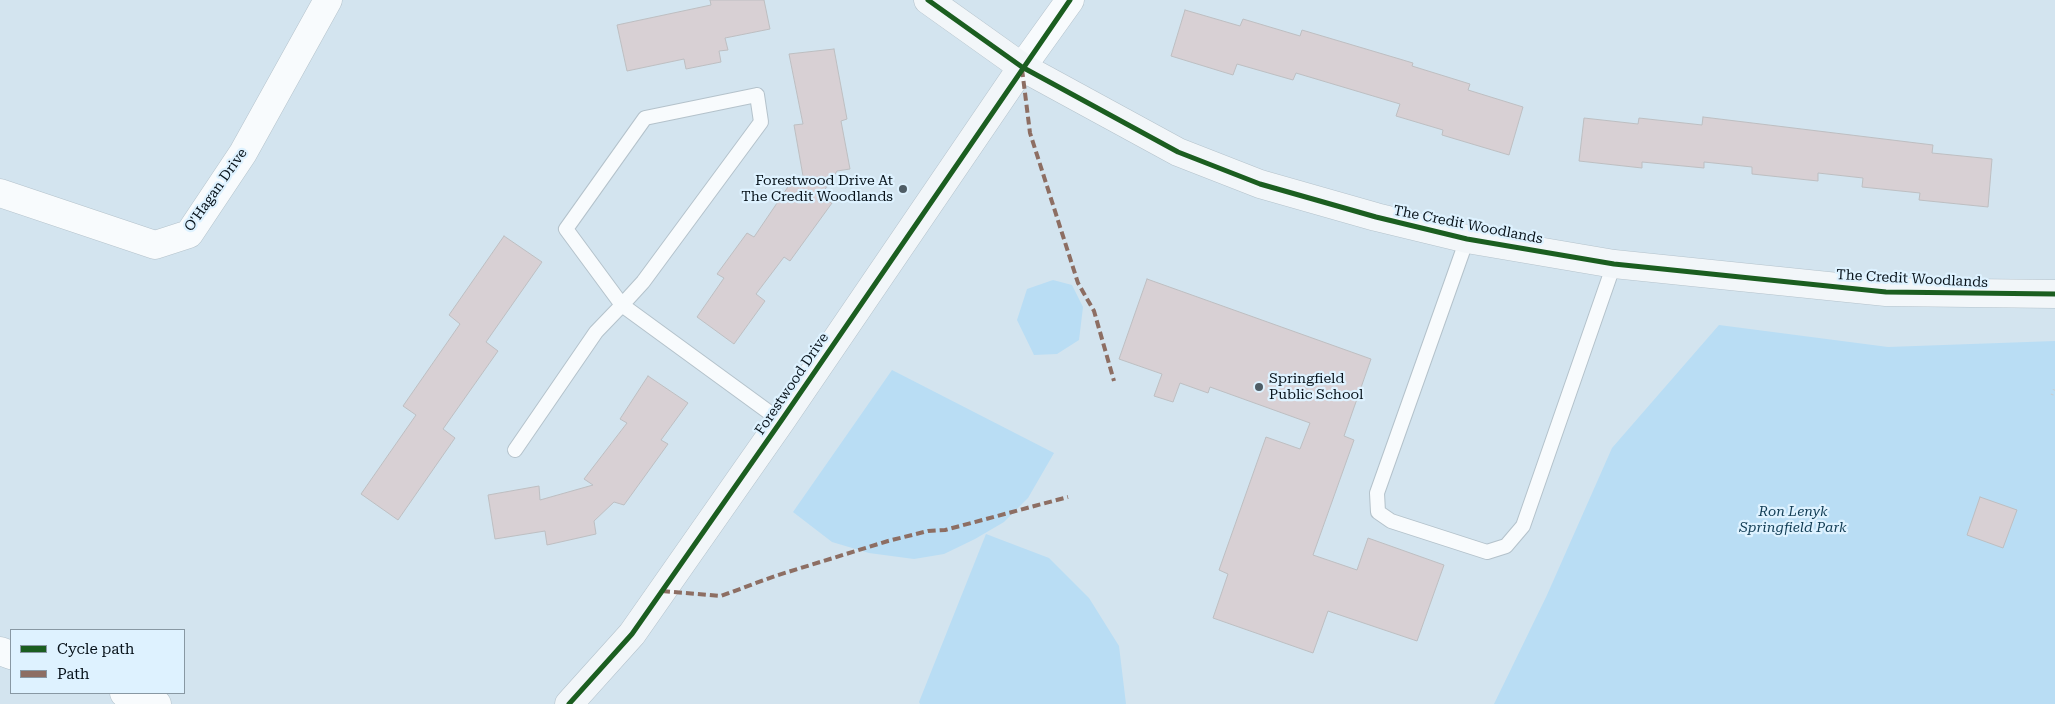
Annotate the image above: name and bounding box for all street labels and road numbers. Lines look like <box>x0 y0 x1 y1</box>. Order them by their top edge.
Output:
street label: O'Hagan Drive <box>181 145 251 235</box>
street label: The Credit Woodlands <box>1392 202 1544 248</box>
street label: The Credit Woodlands <box>1836 267 1988 291</box>
street label: Forestwood Drive <box>752 330 832 438</box>

